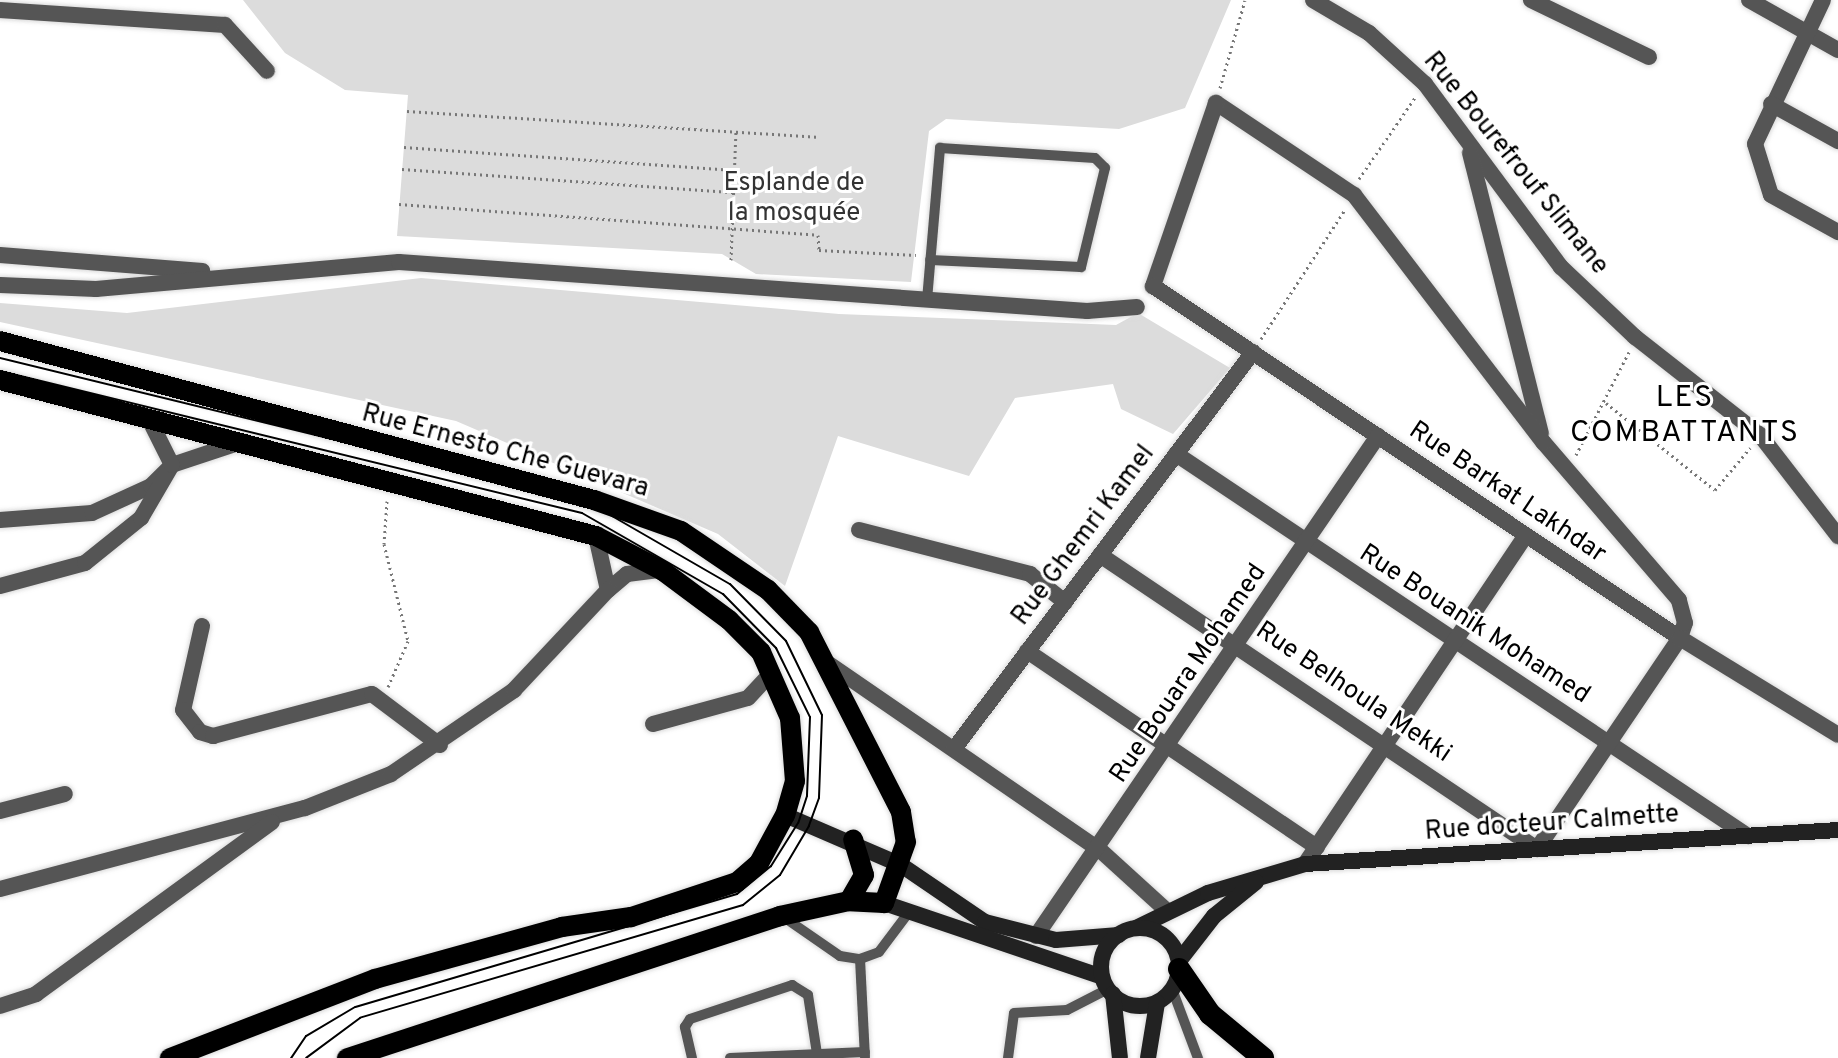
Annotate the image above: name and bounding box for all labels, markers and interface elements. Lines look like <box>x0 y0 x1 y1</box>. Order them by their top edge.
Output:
street label: Rue Bourefrouf Slimane <box>1416 46 1614 282</box>
park label: Esplande de la mosquée <box>723 168 865 230</box>
district label: LES COMBATTANTS <box>1570 381 1800 452</box>
street label: Rue Ernesto Che Guevara <box>358 399 652 505</box>
street label: Rue Barkat Lakhdar <box>1403 415 1611 571</box>
street label: Rue Ghemri Kamel <box>1006 440 1162 632</box>
street label: Rue Bouanik Mohamed <box>1353 539 1595 711</box>
street label: Rue Bouara Mohamed <box>1104 559 1274 789</box>
street label: Rue Belhoula Mekki <box>1249 616 1457 770</box>
street label: Rue docteur Calmette <box>1424 800 1680 848</box>

